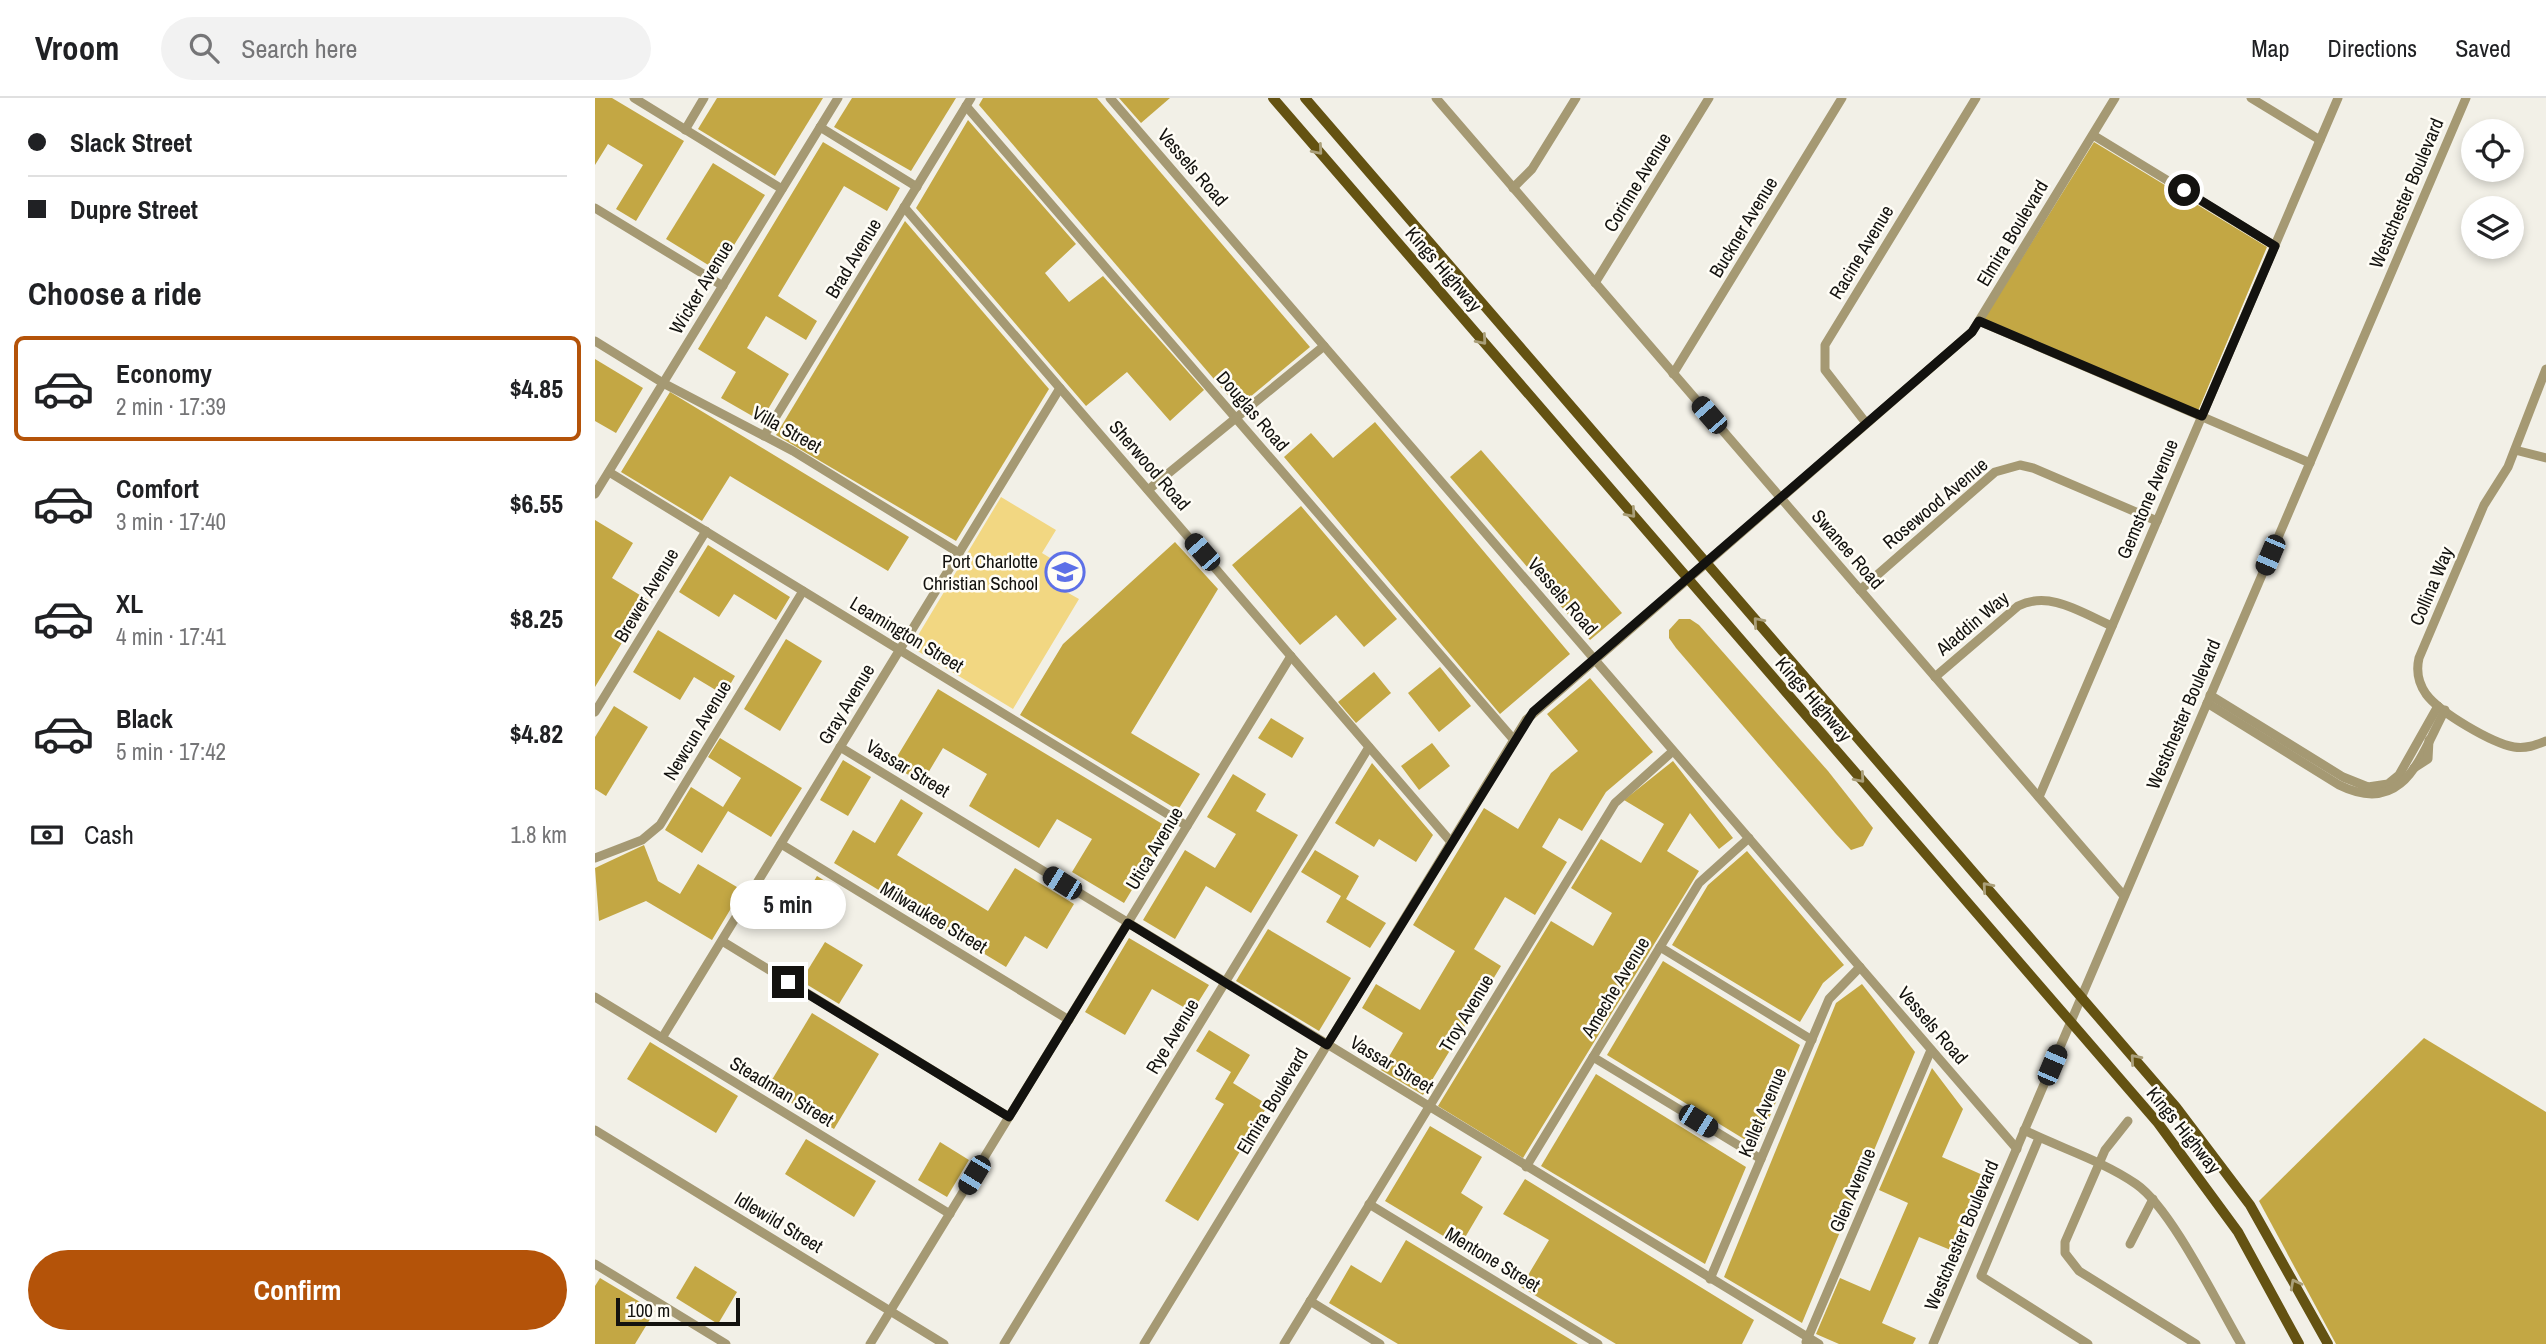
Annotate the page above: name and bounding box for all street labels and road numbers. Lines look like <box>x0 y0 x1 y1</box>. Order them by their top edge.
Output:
street label: Westchester Boulevard <box>2363 114 2449 272</box>
street label: Vessels Road <box>1152 123 1234 211</box>
street label: Corinne Avenue <box>1597 128 1677 236</box>
street label: Buckner Avenue <box>1703 172 1783 282</box>
street label: Elmira Boulevard <box>1970 175 2054 291</box>
street label: Racine Avenue <box>1823 200 1899 304</box>
street label: Brad Avenue <box>819 213 887 303</box>
street label: Kings Highway <box>1400 221 1488 317</box>
street label: Wicker Avenue <box>663 236 739 338</box>
street label: Douglas Road <box>1211 365 1295 457</box>
street label: Villa Street <box>747 399 827 459</box>
street label: Sherwood Road <box>1104 414 1196 516</box>
street label: Gemstone Avenue <box>2110 435 2184 563</box>
street label: Rosewood Avenue <box>1877 451 1993 555</box>
street label: Swanee Road <box>1806 504 1890 594</box>
street label: Collina Way <box>2403 542 2459 629</box>
street label: Brewer Avenue <box>608 543 684 647</box>
street label: Vessels Road <box>1522 552 1604 640</box>
street label: Aladdin Way <box>1929 585 2014 662</box>
street label: Leamington Street <box>845 590 969 678</box>
street label: Westchester Boulevard <box>2140 635 2226 793</box>
street label: Kings Highway <box>1770 651 1858 747</box>
street label: Gray Avenue <box>812 659 880 749</box>
street label: Newcun Avenue <box>657 675 737 785</box>
street label: Vassar Street <box>861 733 955 803</box>
street label: Utica Avenue <box>1119 802 1189 894</box>
street label: Milwaukee Street <box>876 875 993 959</box>
street label: Ameche Avenue <box>1574 932 1655 1043</box>
street label: Troy Avenue <box>1433 969 1499 1057</box>
street label: Vessels Road <box>1892 981 1974 1069</box>
street label: Rye Avenue <box>1139 993 1205 1079</box>
street label: Vassar Street <box>1345 1029 1439 1099</box>
street label: Elmira Boulevard <box>1230 1043 1314 1159</box>
street label: Steadman Street <box>725 1050 839 1133</box>
street label: Kellet Avenue <box>1731 1063 1793 1161</box>
street label: Kings Highway <box>2141 1081 2227 1179</box>
street label: Glen Avenue <box>1823 1144 1881 1236</box>
street label: Westchester Boulevard <box>1918 1156 2004 1314</box>
street label: Idlewild Street <box>730 1185 829 1259</box>
street label: Mentone Street <box>1441 1220 1546 1298</box>

